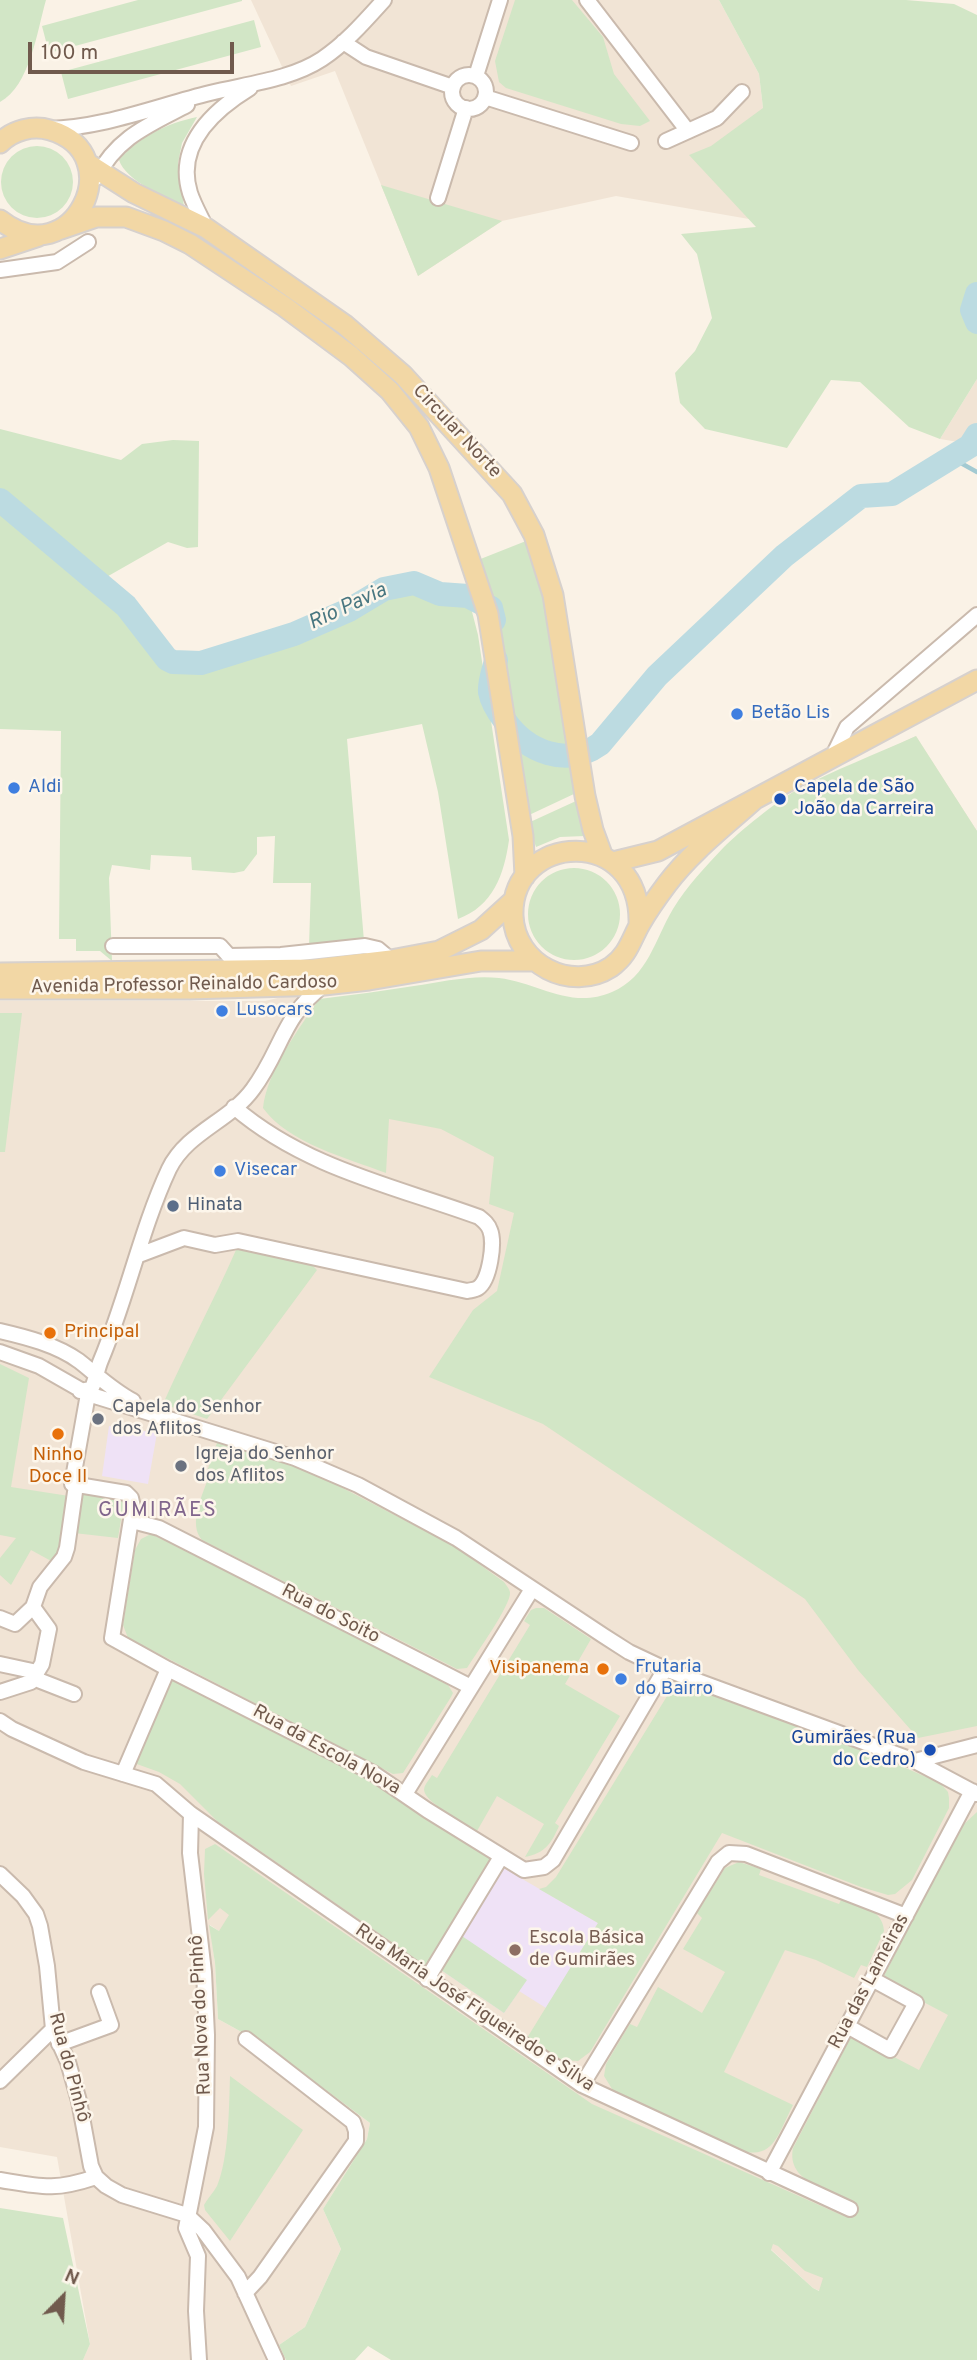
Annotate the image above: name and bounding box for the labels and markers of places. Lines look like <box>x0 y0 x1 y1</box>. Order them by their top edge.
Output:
place label: Betão Lis <box>751 703 830 725</box>
marker: Betão Lis <box>729 706 745 722</box>
place label: Aldi <box>28 777 61 799</box>
place label: Capela de São João da Carreira <box>794 777 934 821</box>
marker: Aldi <box>6 780 22 796</box>
marker: Capela de São João da Carreira <box>772 791 788 807</box>
place label: Lusocars <box>236 1000 313 1022</box>
marker: Lusocars <box>214 1003 230 1019</box>
place label: Visecar <box>234 1160 297 1182</box>
marker: Visecar <box>212 1163 228 1179</box>
place label: Hinata <box>187 1195 243 1217</box>
marker: Hinata <box>165 1198 181 1214</box>
place label: Principal <box>64 1322 139 1344</box>
marker: Principal <box>42 1325 58 1341</box>
place label: Capela do Senhor dos Aflitos <box>112 1397 262 1441</box>
marker: Capela do Senhor dos Aflitos <box>90 1411 106 1427</box>
marker: Ninho Doce II <box>50 1426 66 1442</box>
place label: Igreja do Senhor dos Aflitos <box>195 1444 334 1488</box>
place label: Ninho Doce II <box>29 1445 87 1489</box>
marker: Igreja do Senhor dos Aflitos <box>173 1458 189 1474</box>
place label: Frutaria do Bairro <box>635 1657 713 1701</box>
place label: Visipanema <box>489 1658 589 1680</box>
marker: Visipanema <box>595 1661 611 1677</box>
marker: Frutaria do Bairro <box>613 1671 629 1687</box>
place label: Gumirães (Rua do Cedro) <box>791 1728 916 1772</box>
marker: Gumirães (Rua do Cedro) <box>922 1742 938 1758</box>
place label: Escola Básica de Gumirães <box>529 1928 644 1972</box>
marker: Escola Básica de Gumirães <box>507 1942 523 1958</box>

